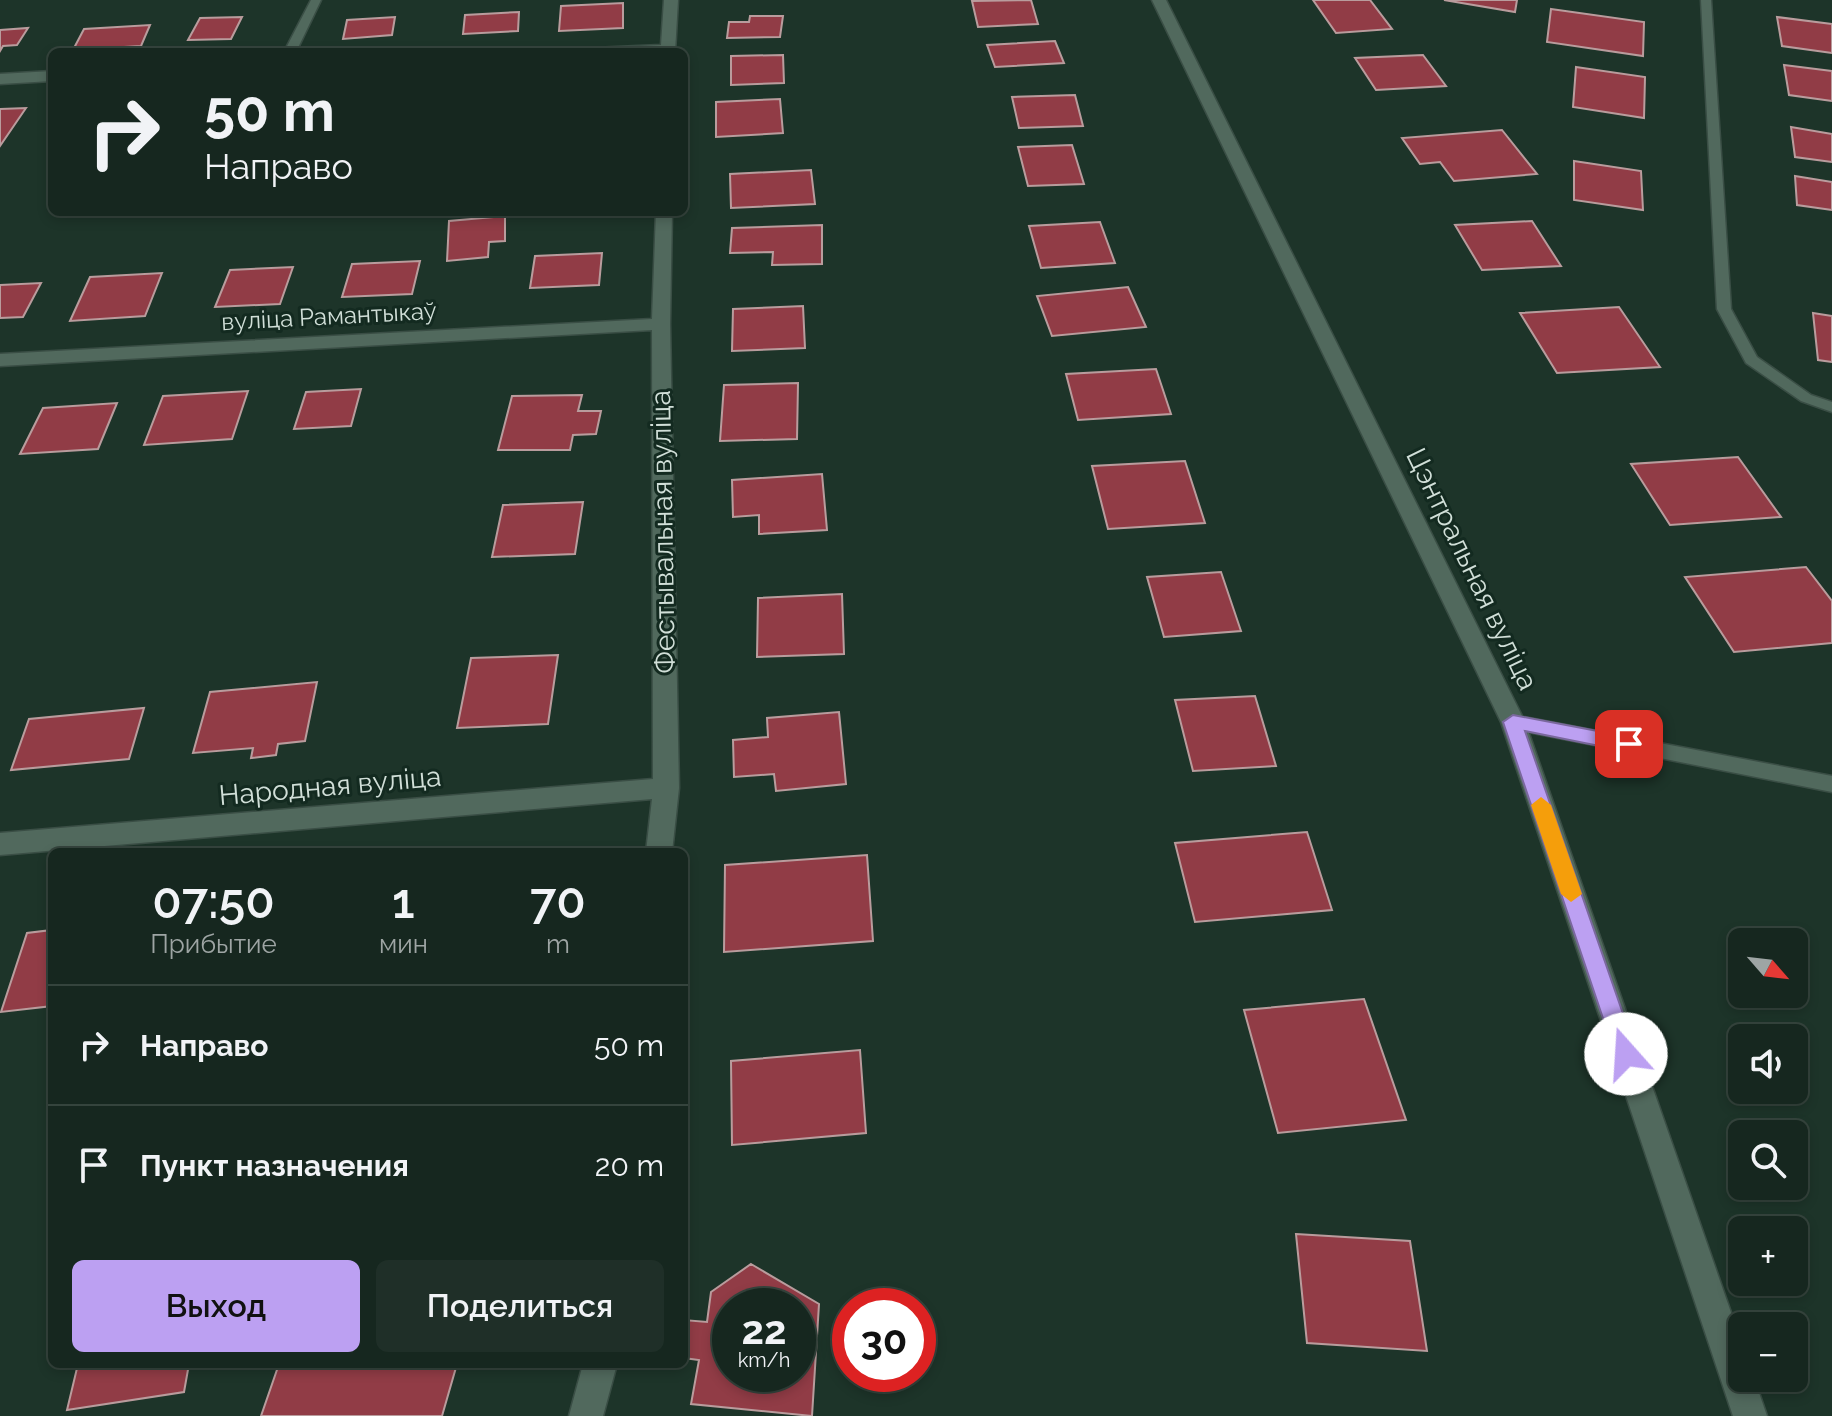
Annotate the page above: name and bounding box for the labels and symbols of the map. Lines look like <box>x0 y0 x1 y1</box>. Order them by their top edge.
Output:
street label: вуліца Рамантыкаў <box>221 296 437 336</box>
street label: Фестывальная вуліца <box>644 390 682 674</box>
street label: Цэнтральная вуліца <box>1399 443 1545 695</box>
pin <box>1595 710 1663 778</box>
street label: Народная вуліца <box>218 760 442 812</box>
north arrow <box>1728 928 1808 1008</box>
position arrow <box>1584 1012 1668 1096</box>
speed limit sign: 30 <box>832 1288 936 1392</box>

